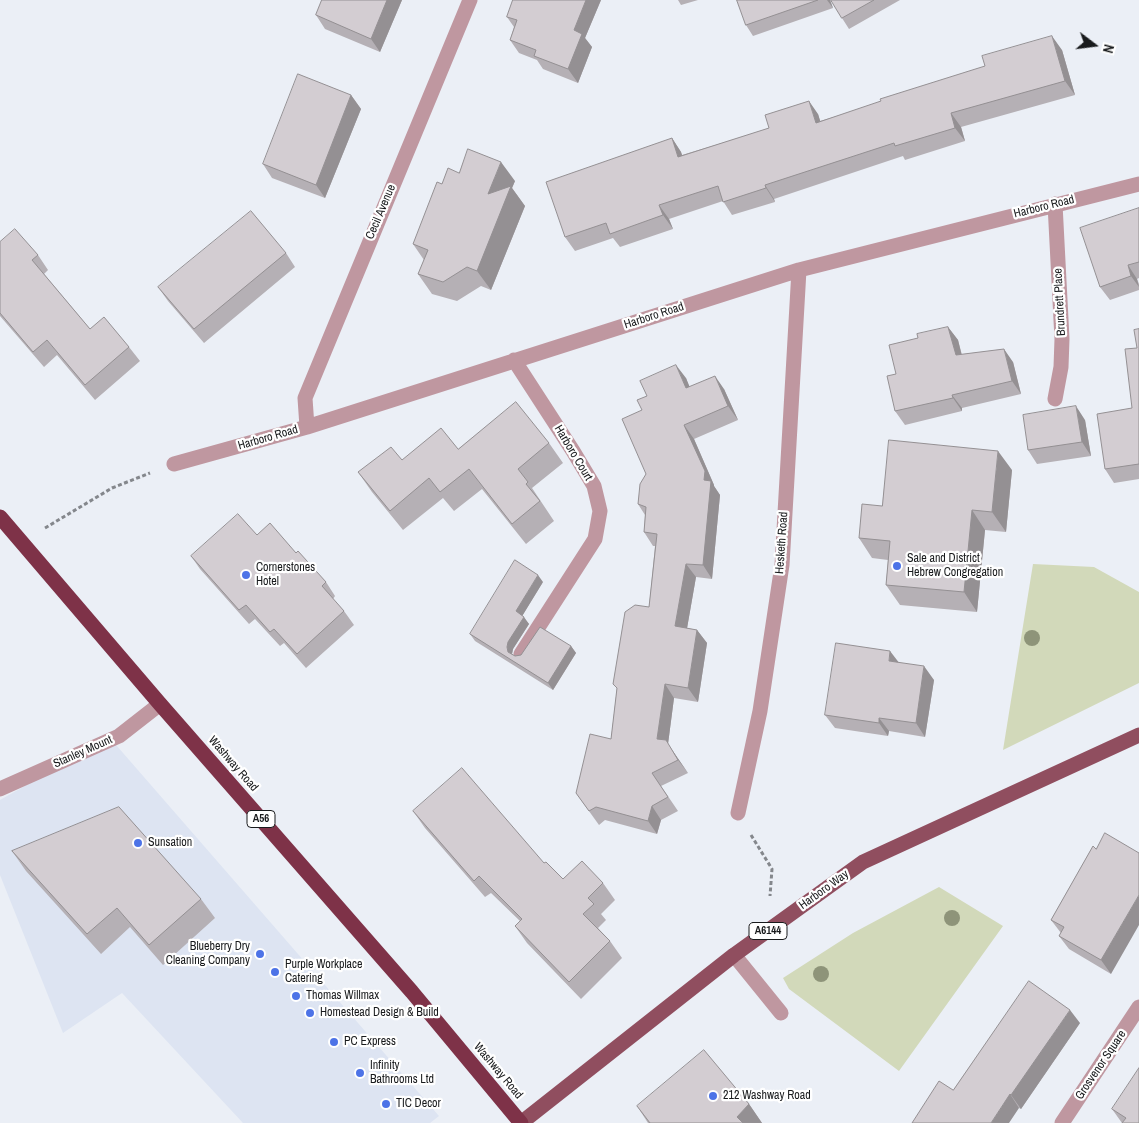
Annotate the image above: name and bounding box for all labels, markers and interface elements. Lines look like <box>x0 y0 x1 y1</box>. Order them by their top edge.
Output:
north arrow <box>1069 20 1119 70</box>
text: N <box>1099 43 1118 55</box>
street label: Cecil Avenue <box>363 182 399 242</box>
street label: Harboro Road <box>1012 193 1076 221</box>
street label: Brundrett Place <box>1051 268 1069 336</box>
street label: Harboro Road <box>622 300 686 332</box>
street label: Harboro Road <box>236 423 300 453</box>
street label: Harboro Court <box>551 423 595 483</box>
street label: Hesketh Road <box>773 511 791 575</box>
place label: Sale and District Hebrew Congregation <box>907 552 1003 580</box>
marker: Sale and District Hebrew Congregation <box>891 560 903 572</box>
place label: Cornerstones Hotel <box>256 561 315 589</box>
marker: Cornerstones Hotel <box>240 569 252 581</box>
street label: Stanley Mount <box>51 733 115 771</box>
street label: Washway Road <box>205 733 261 795</box>
road number: A56 <box>247 811 275 828</box>
place label: Sunsation <box>148 836 192 850</box>
marker: Sunsation <box>132 837 144 849</box>
street label: Harboro Way <box>796 867 852 913</box>
road number: A6144 <box>749 922 787 939</box>
place label: Blueberry Dry Cleaning Company <box>166 940 250 968</box>
marker: Blueberry Dry Cleaning Company <box>254 948 266 960</box>
place label: Purple Workplace Catering <box>285 958 362 986</box>
marker: Purple Workplace Catering <box>269 966 281 978</box>
place label: Thomas Willmax <box>306 989 379 1003</box>
marker: Thomas Willmax <box>290 990 302 1002</box>
place label: Homestead Design & Build <box>320 1006 439 1020</box>
marker: Homestead Design & Build <box>304 1007 316 1019</box>
street label: Grosvenor Square <box>1073 1028 1129 1102</box>
place label: PC Express <box>344 1035 396 1049</box>
marker: PC Express <box>328 1036 340 1048</box>
street label: Washway Road <box>470 1040 526 1102</box>
place label: Infinity Bathrooms Ltd <box>370 1059 434 1087</box>
marker: Infinity Bathrooms Ltd <box>354 1067 366 1079</box>
place label: 212 Washway Road <box>723 1089 811 1103</box>
marker: 212 Washway Road <box>707 1090 719 1102</box>
place label: TIC Decor <box>396 1097 441 1111</box>
marker: TIC Decor <box>380 1098 392 1110</box>

